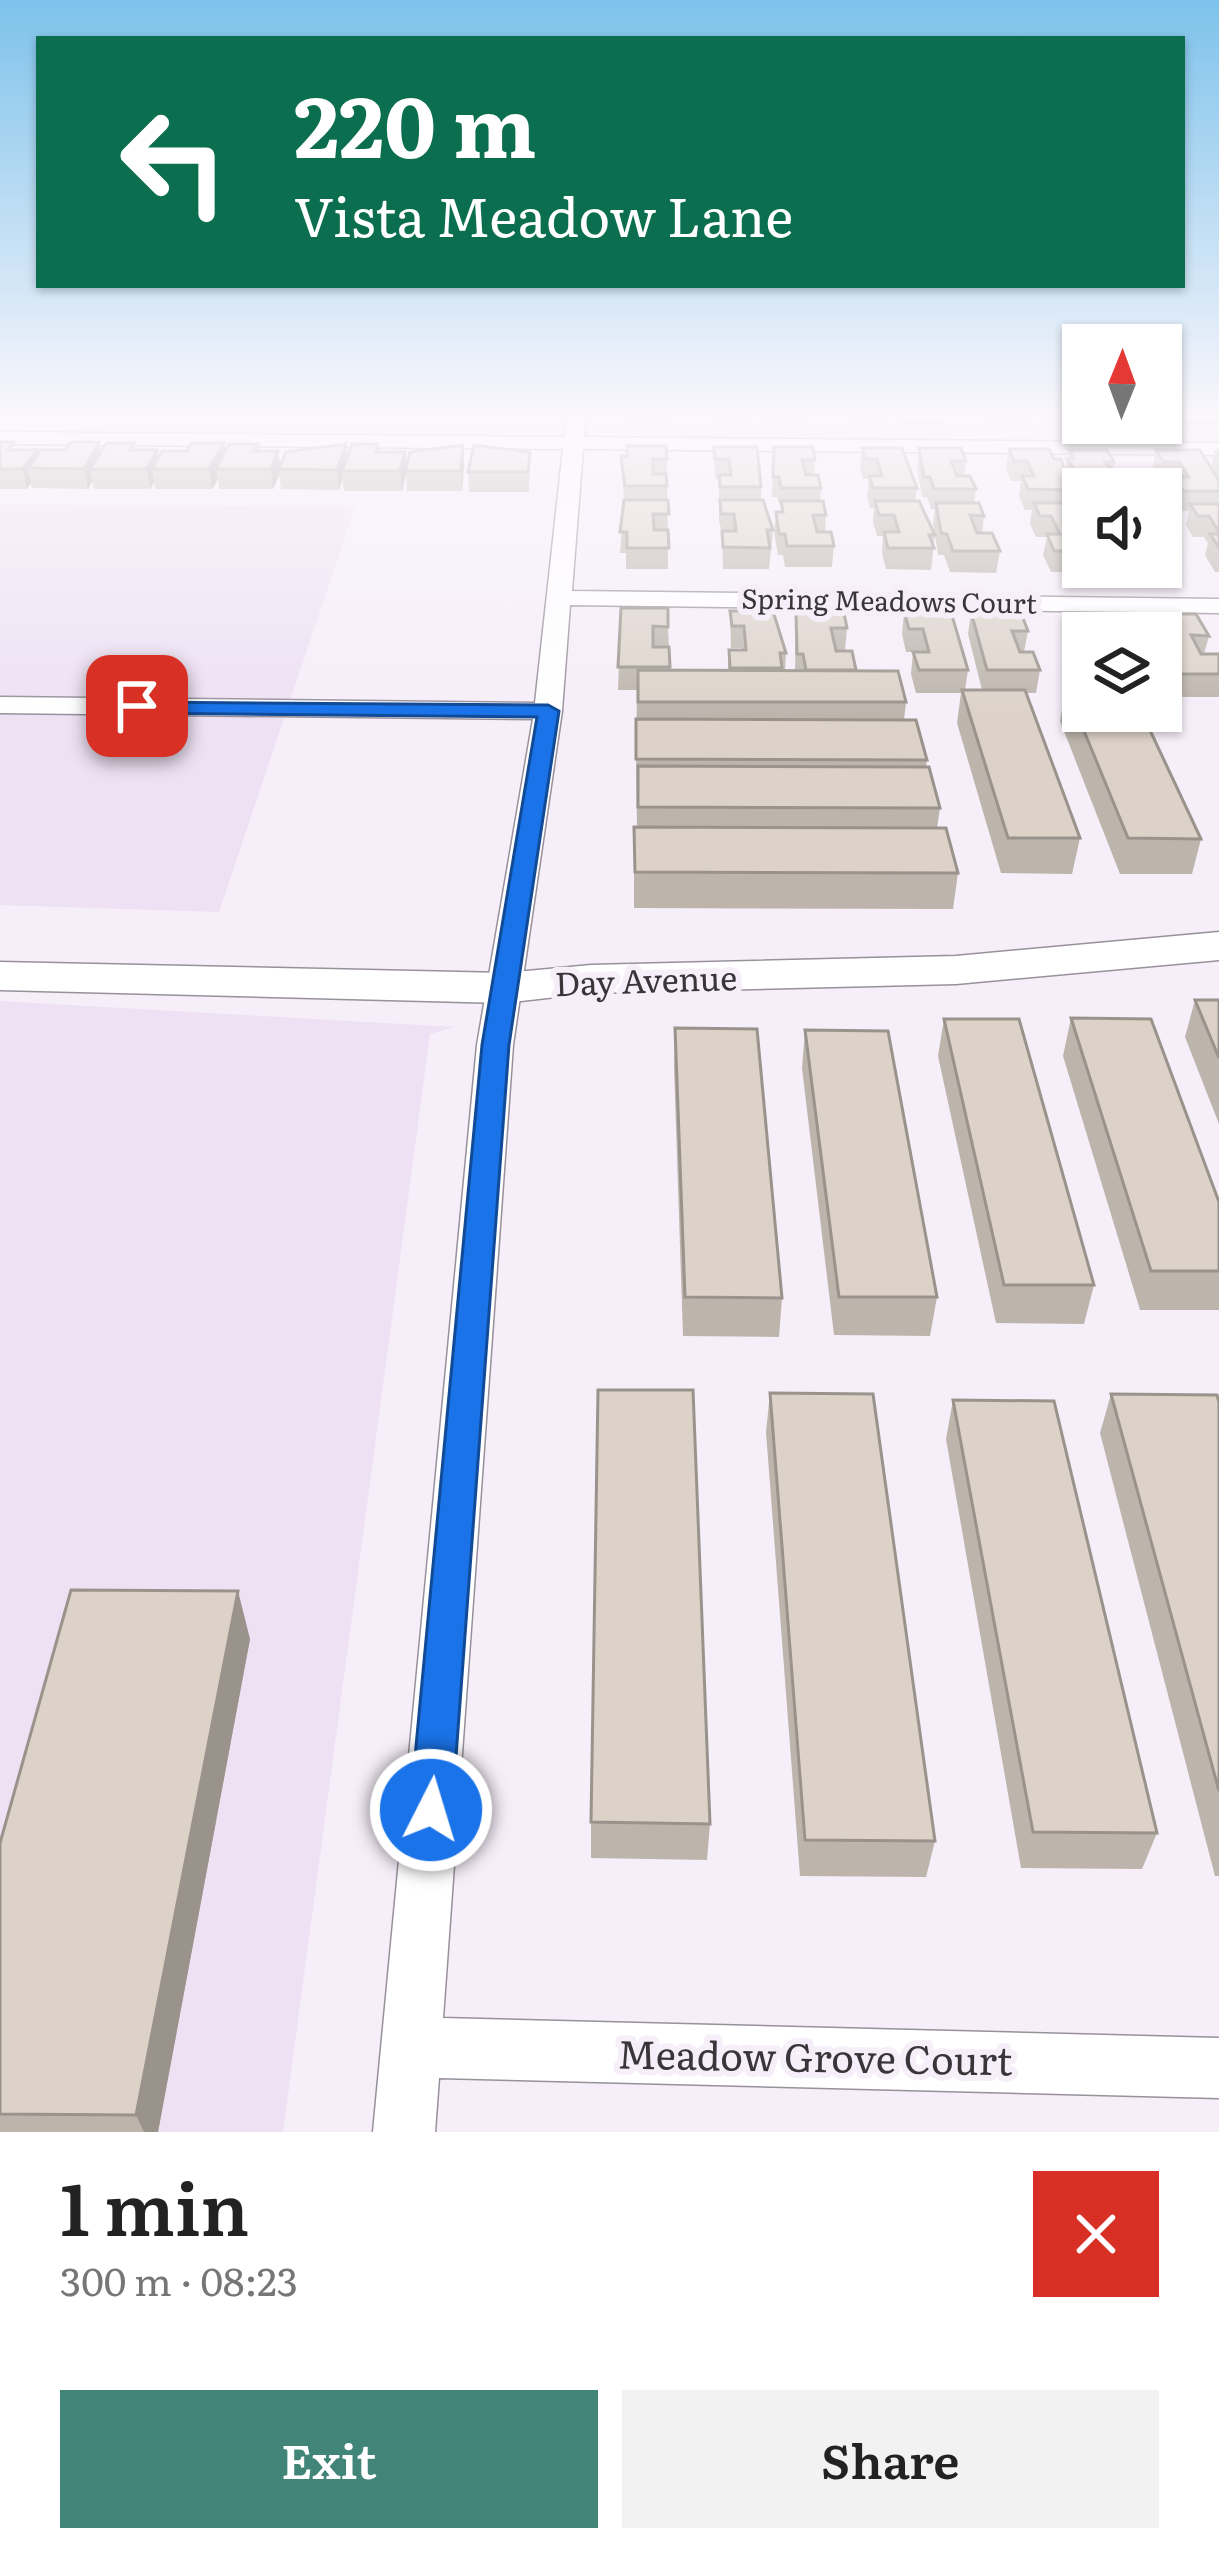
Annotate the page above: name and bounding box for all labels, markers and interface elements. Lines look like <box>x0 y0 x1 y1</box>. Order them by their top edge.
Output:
text: 220 m <box>294 59 537 184</box>
icon: left <box>96 84 252 240</box>
text: Vista Meadow Lane <box>294 173 793 254</box>
north arrow <box>1062 324 1182 444</box>
map controls <box>1062 324 1182 732</box>
button: sound <box>1062 468 1182 588</box>
street label: Spring Meadows Court <box>741 576 1037 622</box>
button: layers <box>1062 612 1182 732</box>
pin <box>86 655 188 757</box>
icon: arrive <box>104 673 170 739</box>
street label: Day Avenue <box>554 951 738 1006</box>
position arrow <box>368 1747 494 1873</box>
street label: Meadow Grove Court <box>617 2023 1013 2087</box>
text: 1 min <box>60 2151 249 2258</box>
button: close <box>1033 2171 1159 2297</box>
text: 300 m · 08:23 <box>60 2250 298 2308</box>
button: Exit <box>60 2390 598 2528</box>
button: Share <box>622 2390 1159 2528</box>

